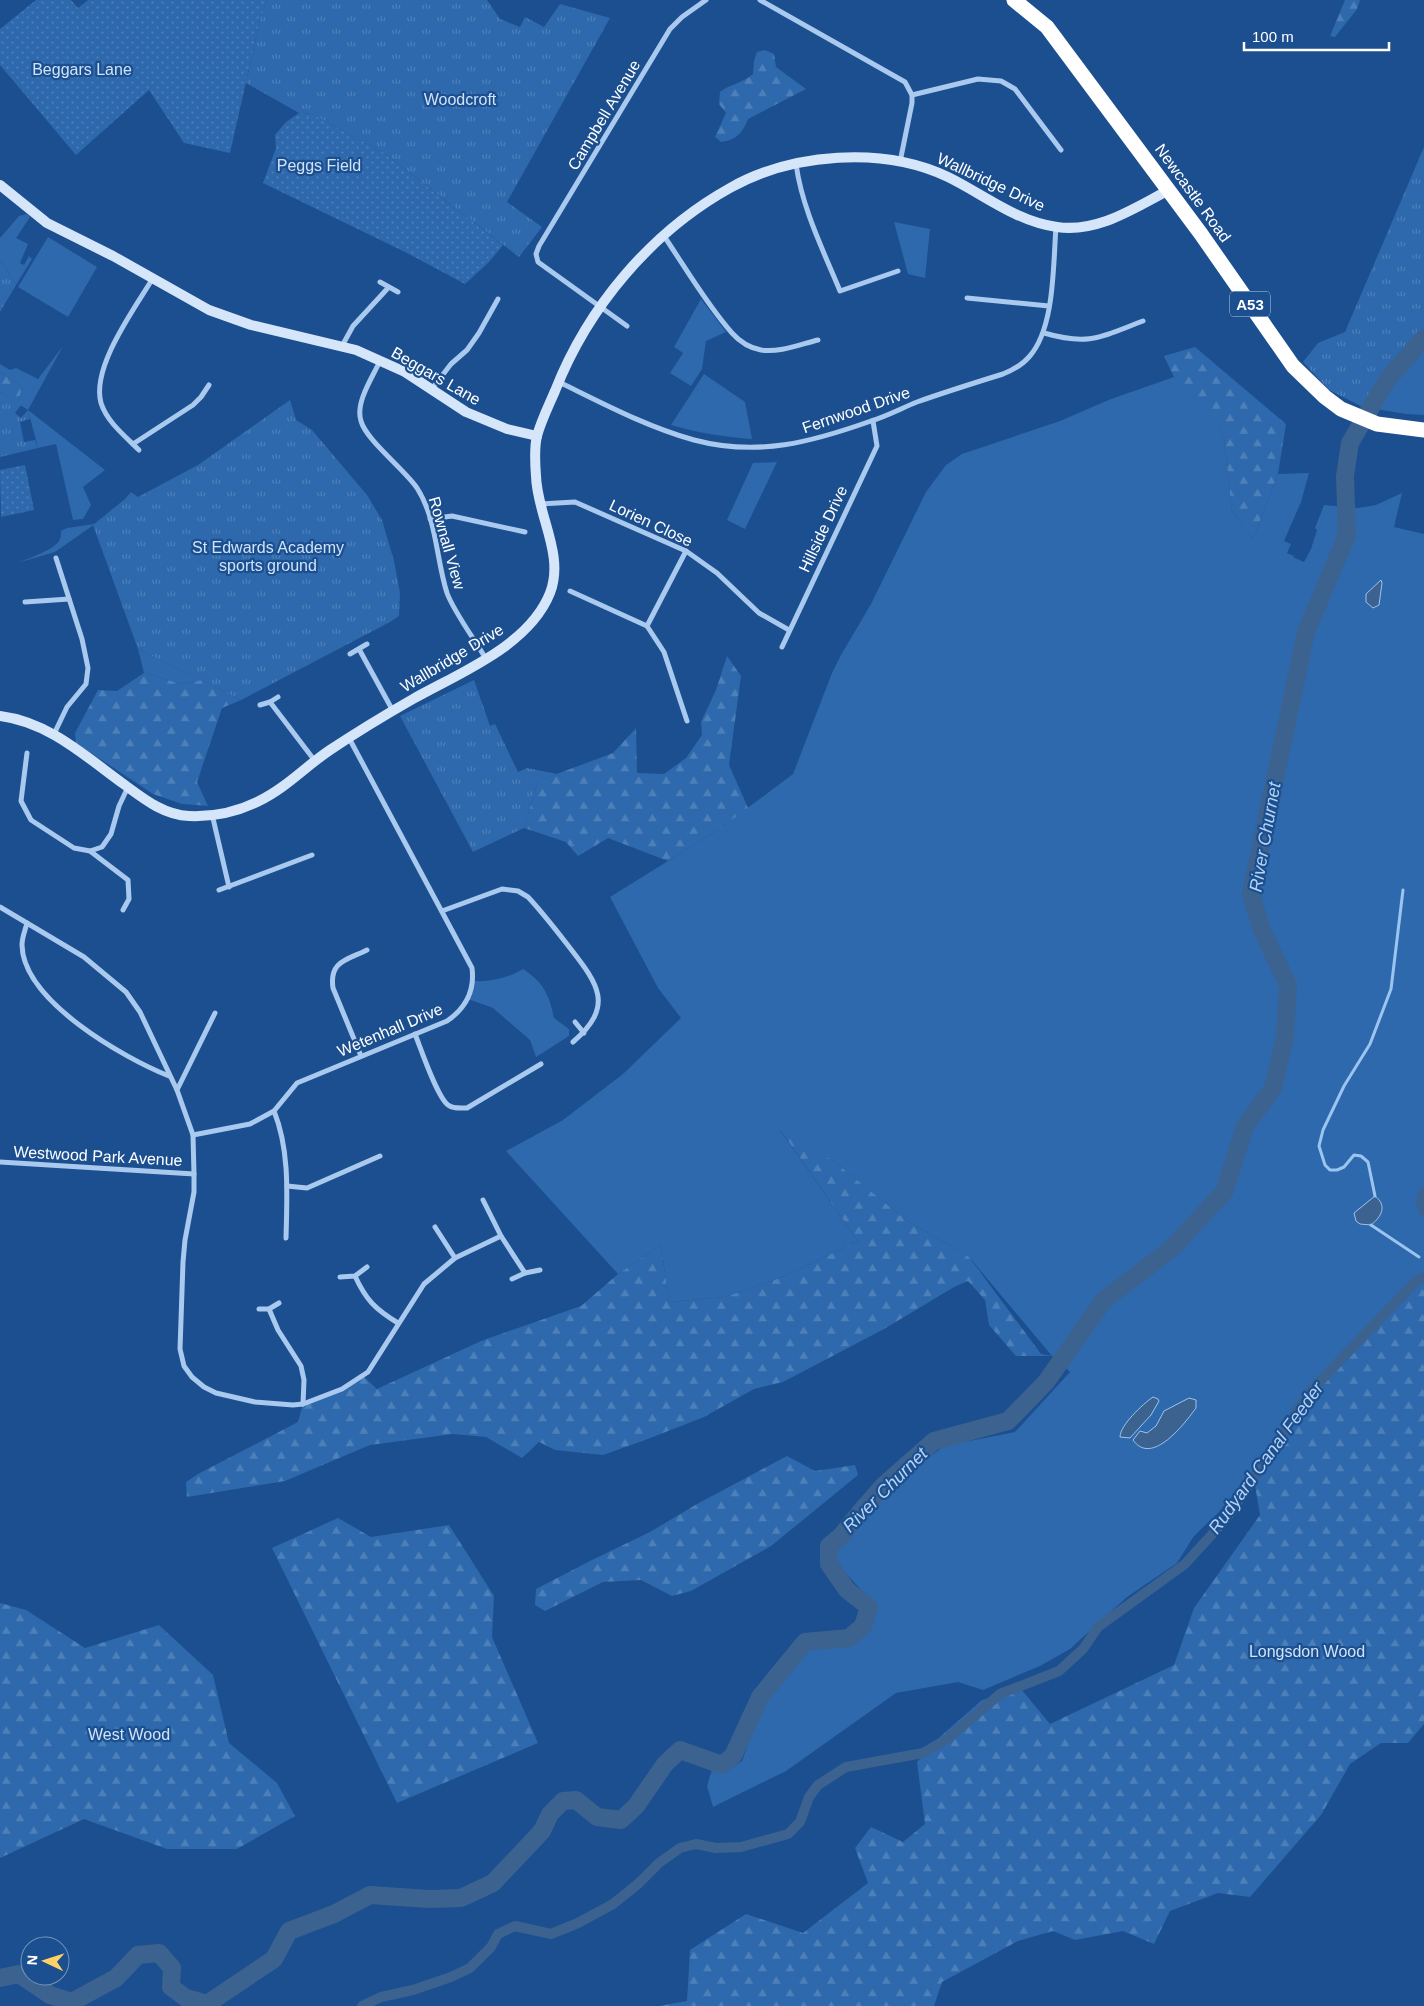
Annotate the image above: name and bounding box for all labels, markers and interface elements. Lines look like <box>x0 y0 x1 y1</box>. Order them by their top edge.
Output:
scale bar <box>1244 20 1389 52</box>
text: 100 m <box>1252 28 1294 45</box>
street label: Campbell Avenue <box>564 57 644 173</box>
park label: Beggars Lane <box>32 61 132 78</box>
park label: Woodcroft <box>424 91 497 108</box>
street label: Newcastle Road <box>1152 141 1234 245</box>
street label: Wallbridge Drive <box>934 150 1048 214</box>
park label: Peggs Field <box>277 157 361 174</box>
road number: A53 <box>1230 292 1270 316</box>
street label: Beggars Lane <box>389 344 483 408</box>
street label: Fernwood Drive <box>800 384 912 436</box>
street label: Hillside Drive <box>796 483 850 575</box>
street label: Rownall View <box>426 495 468 592</box>
street label: Lorien Close <box>607 496 695 550</box>
park label: St Edwards Academy sports ground <box>192 539 344 574</box>
street label: Wallbridge Drive <box>398 621 507 695</box>
water label: River Churnet <box>1246 780 1285 893</box>
street label: Wetenhall Drive <box>335 1000 445 1060</box>
street label: Westwood Park Avenue <box>13 1143 183 1169</box>
water label: Rudyard Canal Feeder <box>1204 1378 1328 1538</box>
water label: River Churnet <box>839 1443 932 1536</box>
park label: Longsdon Wood <box>1249 1643 1365 1660</box>
park label: West Wood <box>88 1726 170 1743</box>
north arrow <box>20 1936 70 1986</box>
text: N <box>24 1954 40 1966</box>

